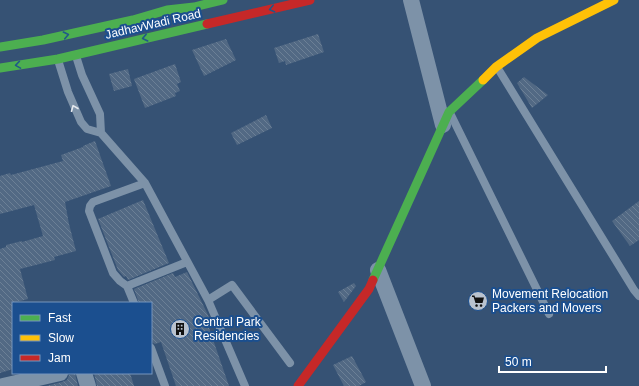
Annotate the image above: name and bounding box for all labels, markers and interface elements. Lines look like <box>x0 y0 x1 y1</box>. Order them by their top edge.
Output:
one-way arrow <box>269 4 275 12</box>
street label: JadhavWadi Road <box>104 6 202 42</box>
one-way arrow <box>63 31 69 39</box>
one-way arrow <box>142 34 148 42</box>
one-way arrow <box>15 60 21 69</box>
one-way arrow <box>71 104 79 111</box>
place label: Movement Relocation Packers and Movers <box>492 287 608 315</box>
supermarket icon: Movement Relocation Packers and Movers <box>467 290 489 312</box>
legend <box>12 302 152 374</box>
text: Fast <box>48 311 72 325</box>
place label: Central Park Residencies <box>194 315 262 343</box>
building icon: Central Park Residencies <box>169 318 191 340</box>
text: Slow <box>48 331 74 345</box>
scale bar <box>499 348 606 374</box>
text: Jam <box>48 351 71 365</box>
text: 50 m <box>505 355 532 369</box>

